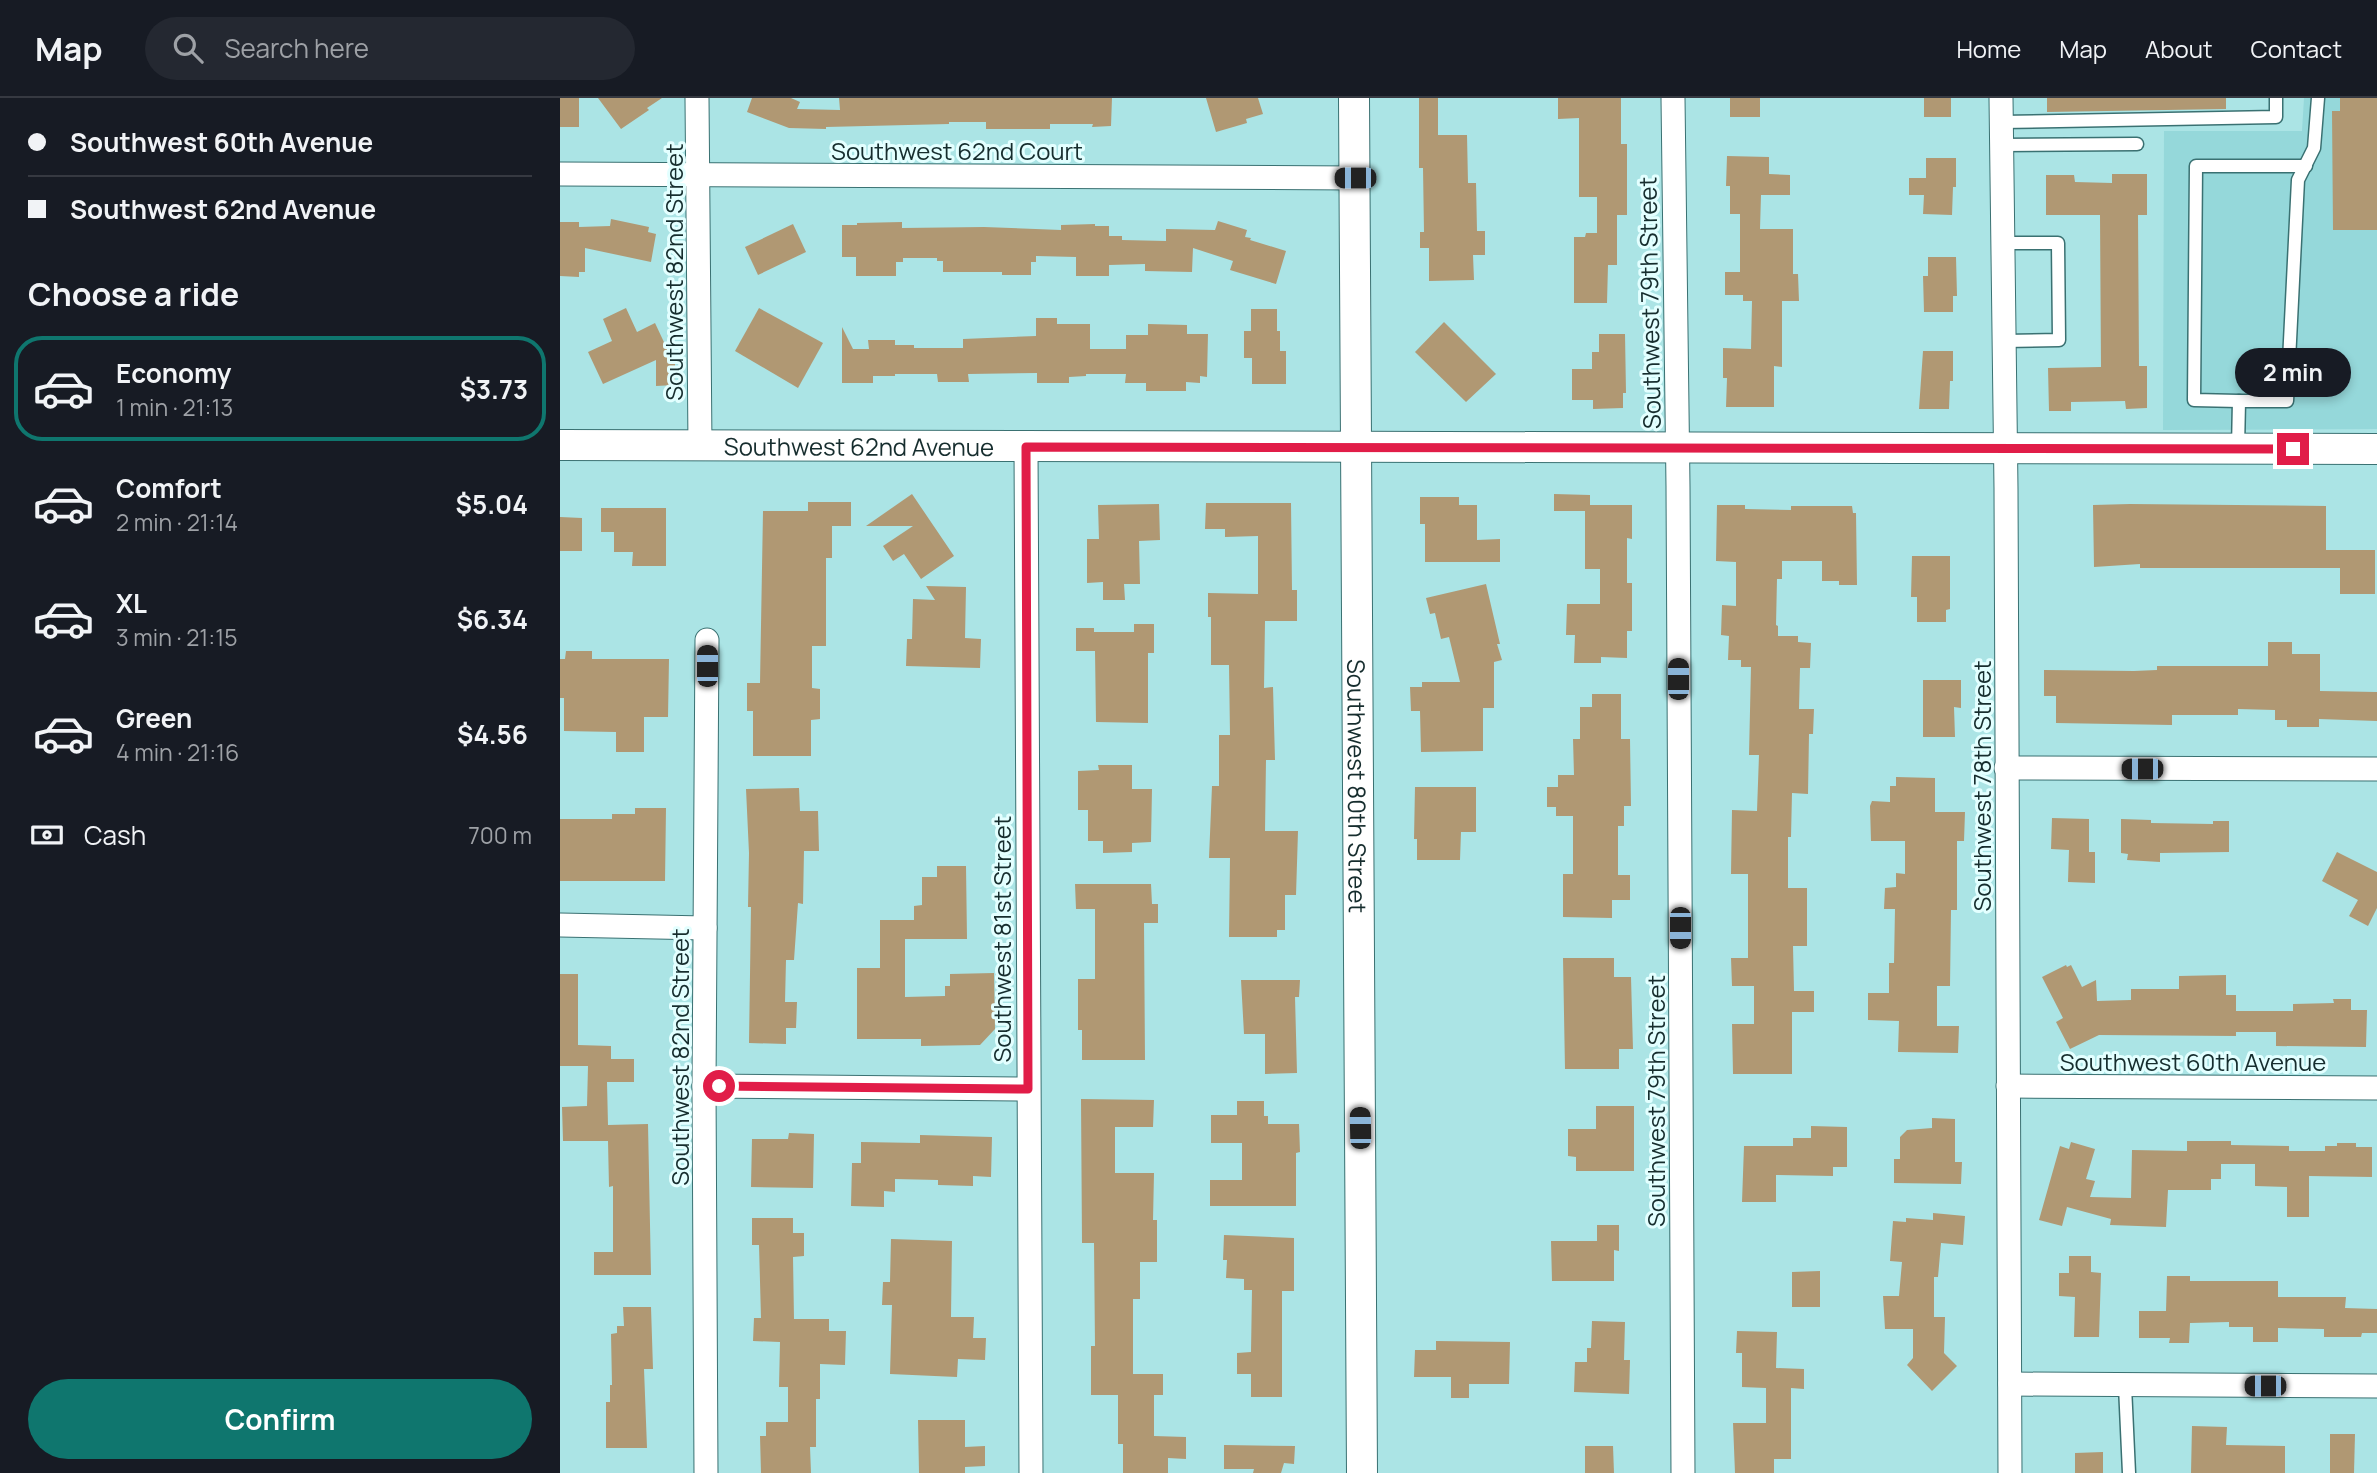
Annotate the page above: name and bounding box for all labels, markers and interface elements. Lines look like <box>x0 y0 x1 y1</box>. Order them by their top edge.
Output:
search box <box>145 17 635 80</box>
text: Map <box>35 26 103 71</box>
icon: search <box>169 29 207 67</box>
text: Search here <box>225 30 369 66</box>
text: Home <box>1956 32 2021 65</box>
text: Map <box>2059 32 2107 65</box>
text: About <box>2145 32 2213 65</box>
text: Contact <box>2251 32 2342 65</box>
text: Southwest 60th Avenue <box>70 124 373 160</box>
street label: Southwest 62nd Court <box>831 134 1083 167</box>
street label: Southwest 82nd Street <box>657 143 690 401</box>
car <box>1335 168 1377 189</box>
street label: Southwest 79th Street <box>1630 177 1668 429</box>
text: Southwest 62nd Avenue <box>70 191 376 227</box>
text: Choose a ride <box>28 272 239 316</box>
callout: 2 min <box>2235 348 2351 396</box>
text: Economy <box>116 355 231 391</box>
text: 2 min <box>2263 356 2323 388</box>
icon: car <box>32 357 95 420</box>
text: $3.73 <box>460 371 528 407</box>
text: 1 min · 21:13 <box>116 391 233 423</box>
street label: Southwest 62nd Avenue <box>724 429 994 462</box>
route end <box>2277 433 2309 465</box>
text: Comfort <box>116 470 222 506</box>
icon: car <box>32 472 95 535</box>
text: $5.04 <box>456 486 528 522</box>
text: 2 min · 21:14 <box>116 506 238 538</box>
text: XL <box>116 585 147 621</box>
icon: car <box>32 587 95 650</box>
text: $6.34 <box>457 601 528 637</box>
text: 3 min · 21:15 <box>116 621 237 653</box>
car <box>697 645 718 687</box>
car <box>1668 658 1689 700</box>
street label: Southwest 80th Street <box>1341 659 1375 913</box>
street label: Southwest 78th Street <box>1965 660 1998 912</box>
text: Green <box>116 700 192 736</box>
icon: car <box>32 702 95 765</box>
text: $4.56 <box>457 716 528 752</box>
text: 4 min · 21:16 <box>116 736 239 768</box>
car <box>2122 759 2164 780</box>
icon: cash <box>28 816 66 854</box>
street label: Southwest 81st Street <box>985 816 1018 1062</box>
text: Cash <box>84 817 146 853</box>
text: 700 m <box>468 819 532 851</box>
car <box>1670 907 1691 949</box>
street label: Southwest 82nd Street <box>663 928 696 1186</box>
street label: Southwest 79th Street <box>1639 975 1672 1227</box>
street label: Southwest 60th Avenue <box>2060 1045 2326 1078</box>
route start <box>703 1070 735 1102</box>
car <box>1350 1107 1371 1149</box>
car <box>2245 1376 2287 1397</box>
button: Confirm <box>28 1379 532 1459</box>

